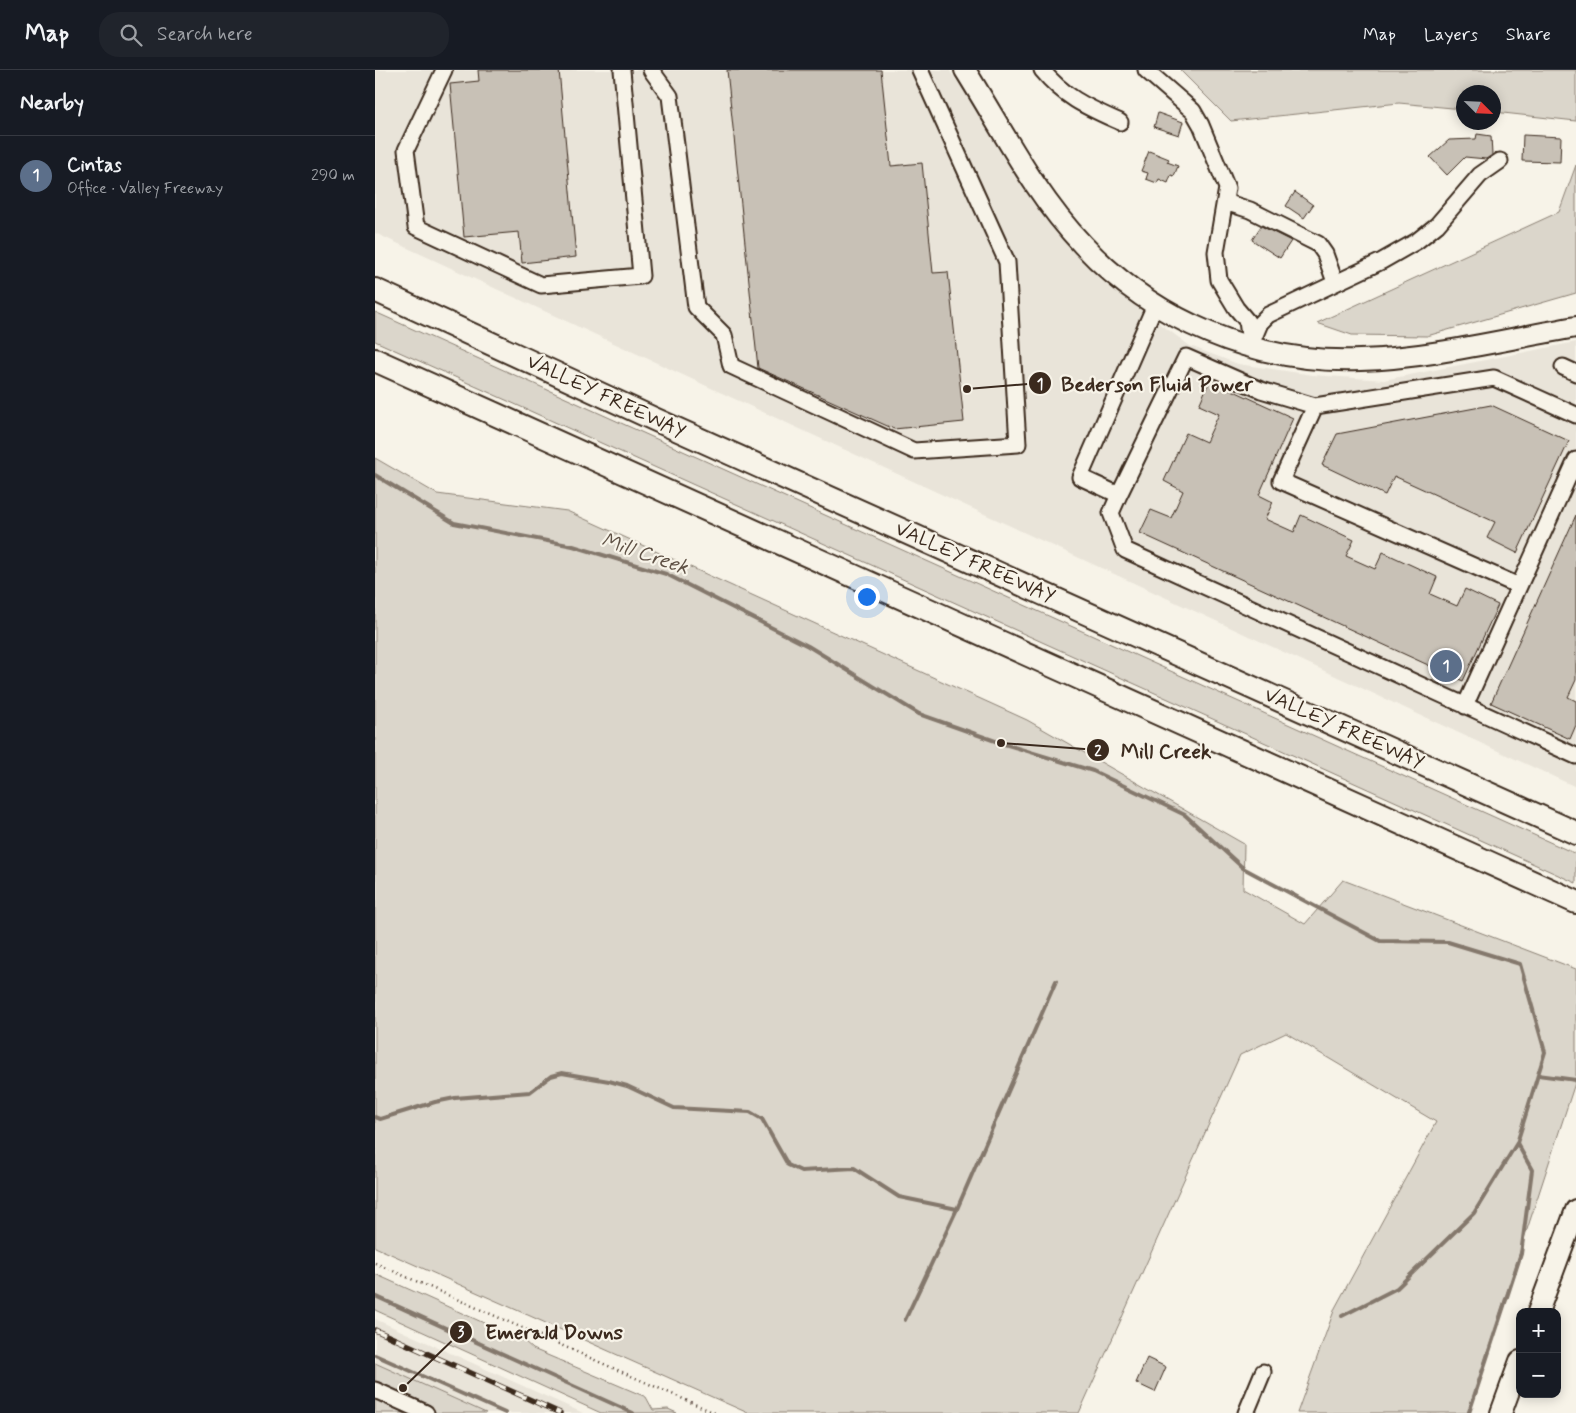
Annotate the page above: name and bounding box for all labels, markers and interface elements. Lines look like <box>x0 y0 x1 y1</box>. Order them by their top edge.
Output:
search box <box>99 12 449 57</box>
text: Map <box>25 19 69 50</box>
icon: search <box>117 21 145 49</box>
text: Search here <box>157 22 253 47</box>
text: Map <box>1363 23 1396 47</box>
text: Layers <box>1424 23 1478 47</box>
text: Share <box>1506 23 1551 47</box>
north arrow <box>1456 85 1501 130</box>
text: Nearby <box>20 89 84 117</box>
text: Cintas <box>67 153 122 178</box>
text: 1 <box>32 165 40 186</box>
text: 290 m <box>311 165 355 186</box>
text: Office · Valley Freeway <box>67 178 223 199</box>
street label: VALLEY FREEWAY <box>522 348 690 446</box>
callout: Bederson Fluid Power <box>1028 365 1261 401</box>
text: Bederson Fluid Power <box>1061 371 1254 399</box>
text: 1 <box>1037 375 1043 395</box>
street label: VALLEY FREEWAY <box>891 516 1059 610</box>
water label: Mill Creek <box>598 526 692 582</box>
your location <box>854 584 880 610</box>
pin: 1 <box>1430 647 1462 685</box>
street label: VALLEY FREEWAY <box>1260 682 1428 776</box>
callout: Mill Creek <box>1085 732 1221 768</box>
text: Mill Creek <box>1121 738 1212 766</box>
text: 2 <box>1094 742 1102 762</box>
map controls <box>1516 1308 1561 1398</box>
button: + <box>1516 1308 1561 1353</box>
callout: Emerald Downs <box>448 1314 635 1350</box>
text: Emerald Downs <box>485 1319 624 1347</box>
text: 3 <box>458 1323 465 1343</box>
button: − <box>1516 1353 1561 1398</box>

